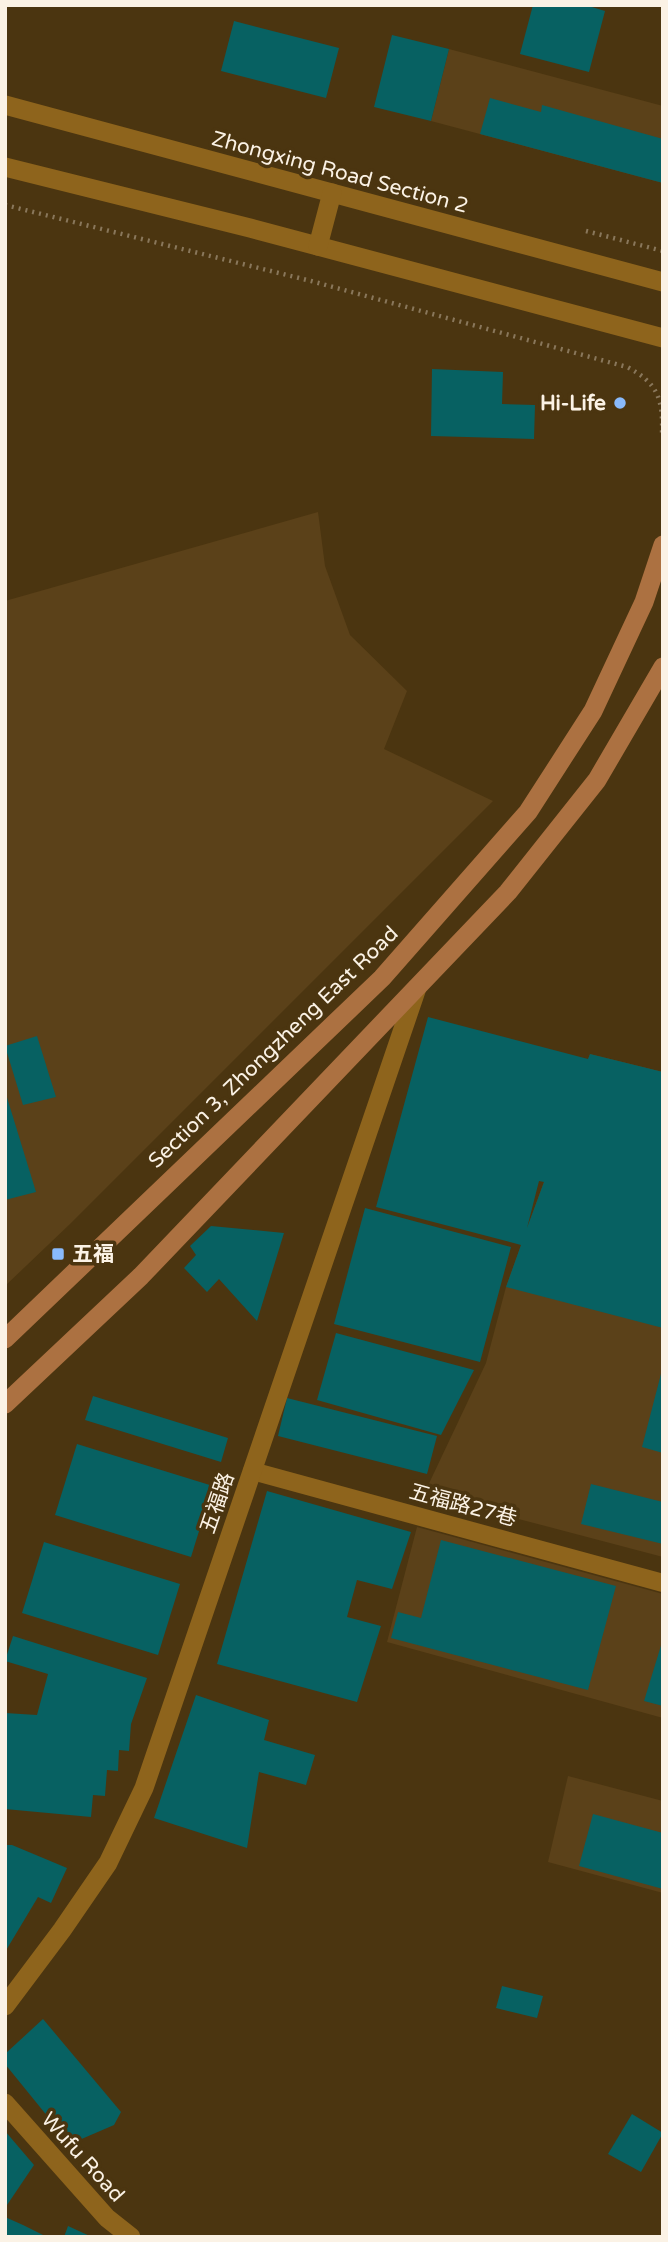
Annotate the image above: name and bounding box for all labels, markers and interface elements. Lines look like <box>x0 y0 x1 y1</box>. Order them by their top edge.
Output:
street label: Zhongxing Road Section 2 <box>209 126 471 219</box>
place label: Hi-Life <box>540 391 606 416</box>
marker: Hi-Life <box>612 395 628 411</box>
street label: Section 3, Zhongzheng East Road <box>143 921 403 1174</box>
place label: 五福 <box>72 1242 114 1267</box>
marker: 五福 <box>50 1246 66 1262</box>
street label: 五福路 <box>195 1469 240 1537</box>
street label: 五福路27巷 <box>406 1479 519 1532</box>
street label: Wufu Road <box>36 2107 129 2207</box>

